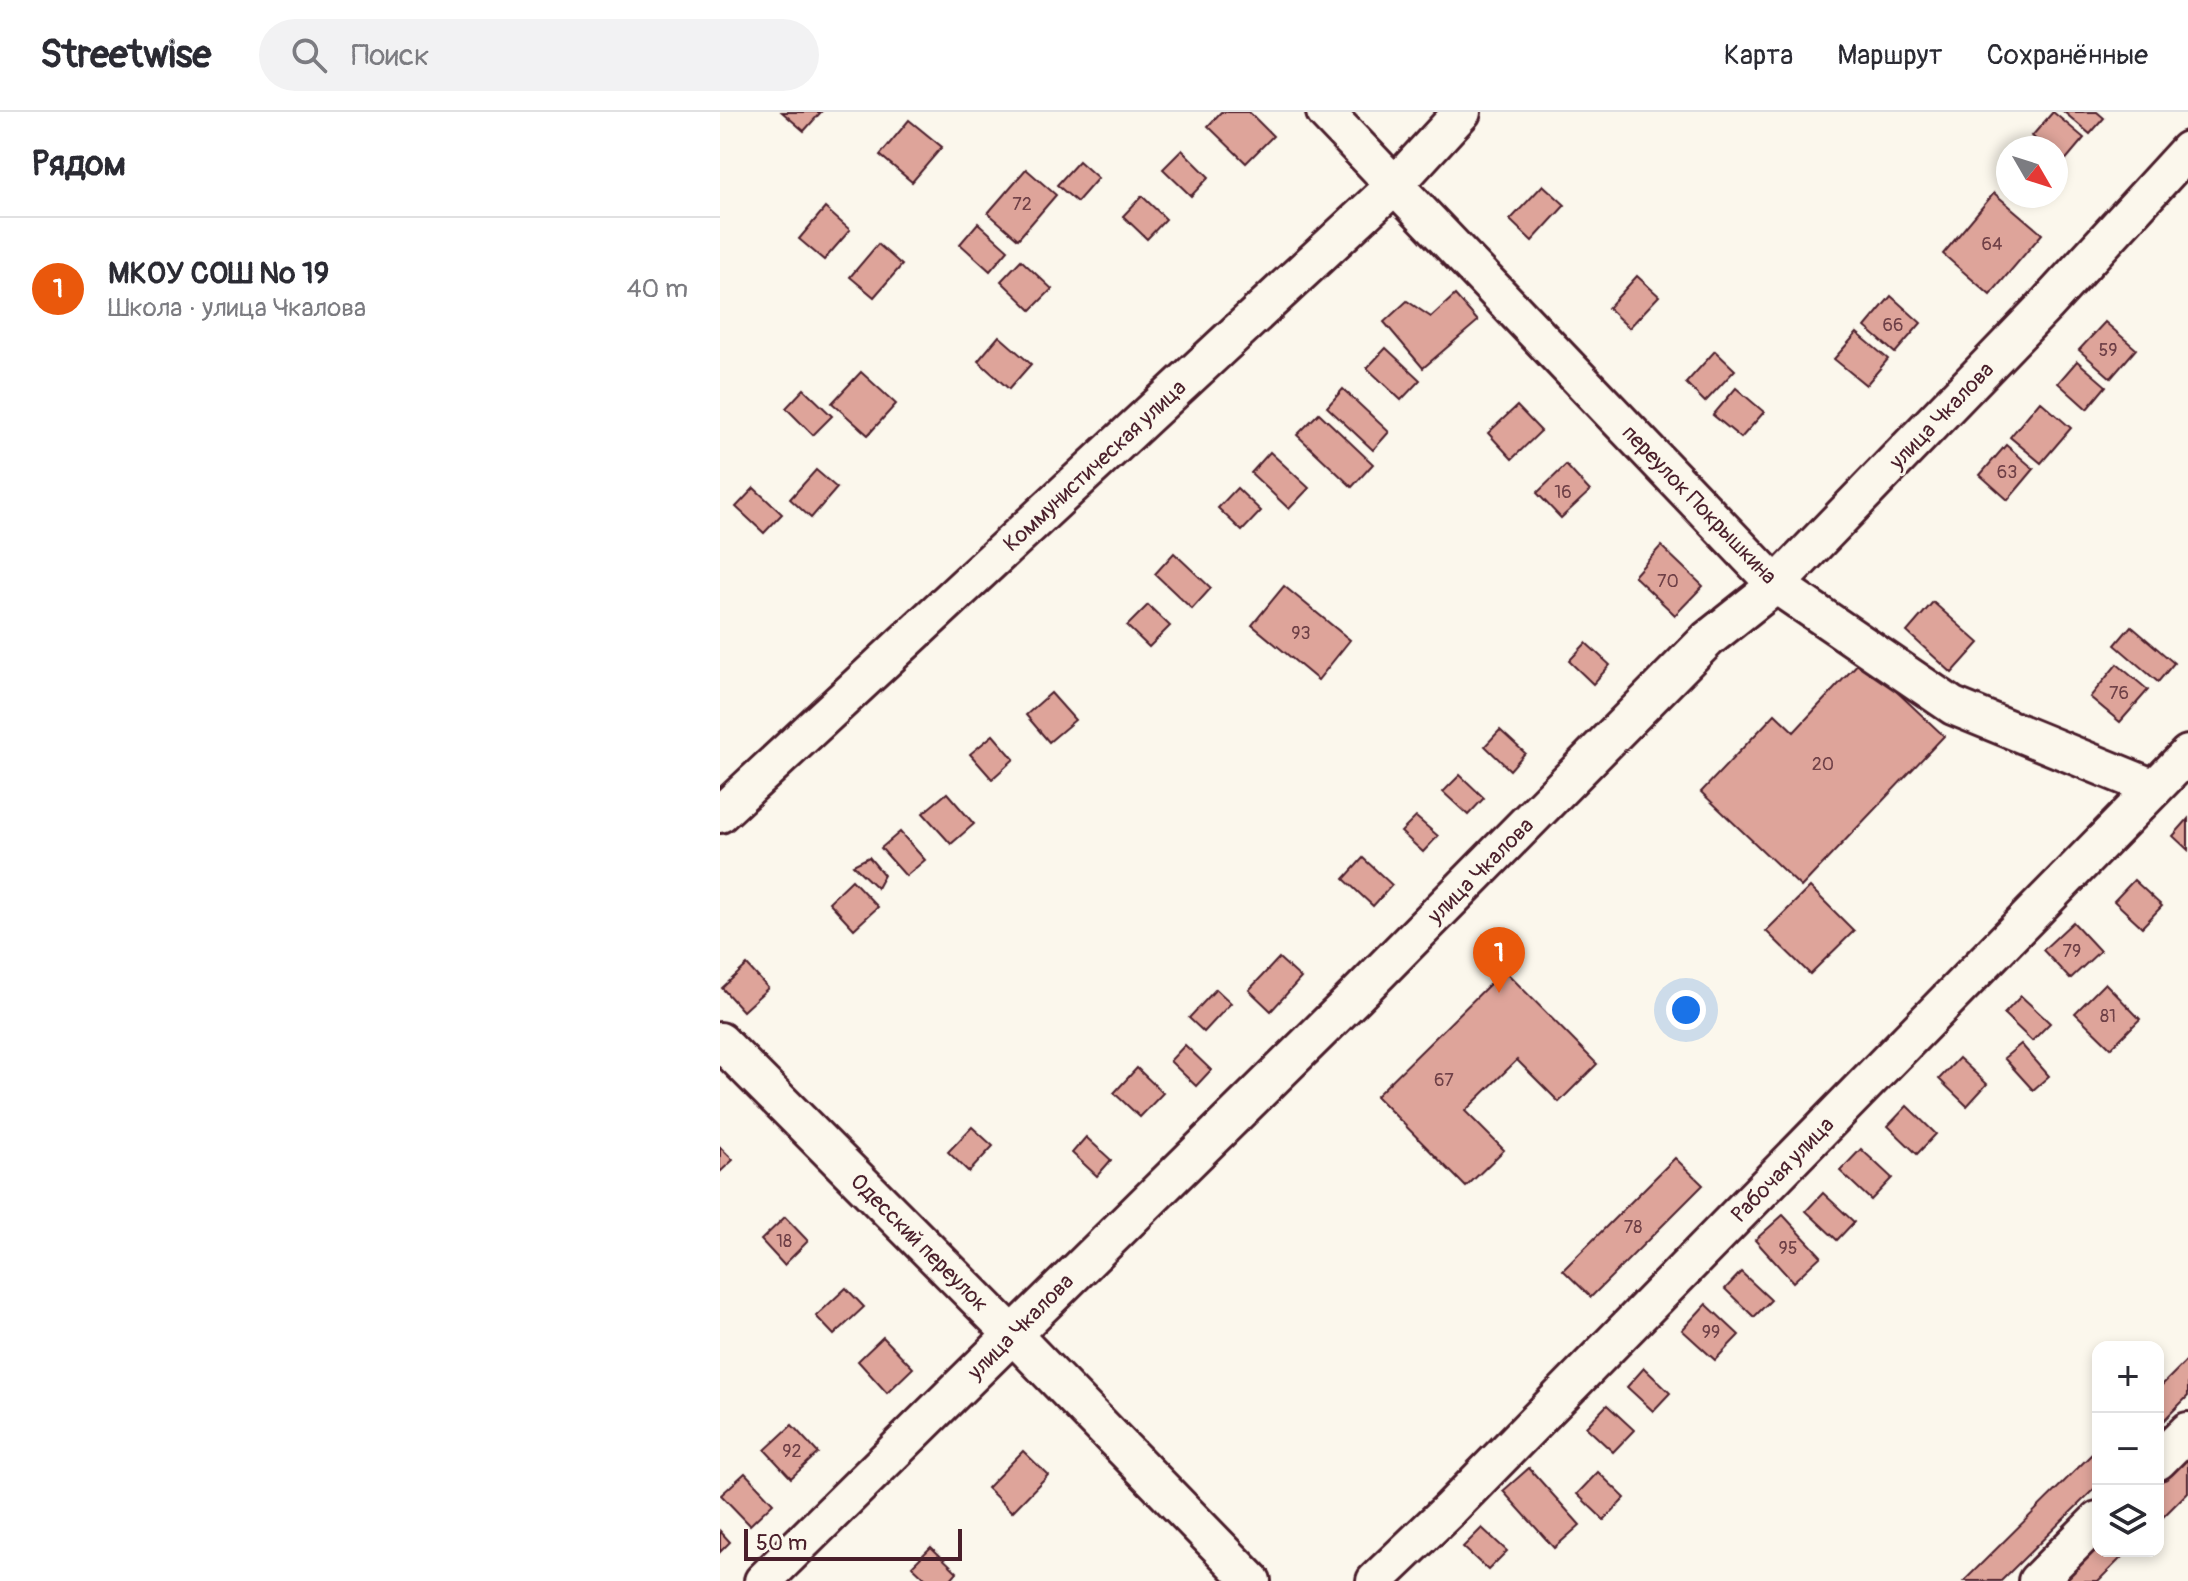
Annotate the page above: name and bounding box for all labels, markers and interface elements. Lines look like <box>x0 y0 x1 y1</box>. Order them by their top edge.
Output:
search box <box>259 19 819 91</box>
text: Streetwise <box>40 31 211 79</box>
icon: search <box>287 33 331 77</box>
text: Поиск <box>351 37 429 74</box>
text: Карта <box>1724 38 1793 73</box>
text: Маршрут <box>1837 38 1943 73</box>
text: Сохранённые <box>1987 38 2148 73</box>
north arrow <box>1996 136 2068 208</box>
text: Рядом <box>32 143 126 186</box>
house number: 72 <box>1012 193 1032 216</box>
house number: 64 <box>1982 233 2003 256</box>
text: МКОУ СОШ № 19 <box>108 255 329 292</box>
text: 1 <box>53 273 63 305</box>
text: 40 m <box>626 273 688 305</box>
text: Школа · улица Чкалова <box>108 292 366 324</box>
house number: 66 <box>1883 314 1903 337</box>
house number: 59 <box>2098 339 2118 362</box>
street label: улица Чкалова <box>1883 356 2000 476</box>
street label: Коммунистическая улица <box>997 374 1192 558</box>
street label: переулок Покрышкина <box>1616 419 1783 590</box>
house number: 63 <box>1997 461 2017 484</box>
house number: 16 <box>1554 481 1572 504</box>
house number: 70 <box>1657 570 1679 593</box>
house number: 93 <box>1291 622 1311 645</box>
house number: 76 <box>2109 682 2129 705</box>
house number: 20 <box>1812 753 1834 776</box>
street label: улица Чкалова <box>1421 812 1540 930</box>
pin: 1 <box>1473 927 1525 993</box>
house number: 79 <box>2063 940 2081 963</box>
your location <box>1666 990 1706 1030</box>
house number: 81 <box>2100 1005 2116 1028</box>
house number: 67 <box>1434 1069 1454 1092</box>
street label: Рабочая улица <box>1725 1111 1840 1228</box>
street label: Одесский переулок <box>844 1168 994 1318</box>
house number: 78 <box>1624 1216 1642 1239</box>
house number: 18 <box>776 1230 792 1253</box>
house number: 95 <box>1778 1237 1798 1260</box>
street label: улица Чкалова <box>961 1268 1080 1386</box>
house number: 99 <box>1702 1321 1720 1344</box>
map controls <box>2092 1341 2164 1557</box>
button: + <box>2092 1341 2164 1413</box>
button: − <box>2092 1413 2164 1485</box>
house number: 92 <box>782 1440 802 1463</box>
button: layers <box>2092 1485 2164 1557</box>
scale bar <box>744 1525 962 1561</box>
text: 50 m <box>756 1529 807 1557</box>

